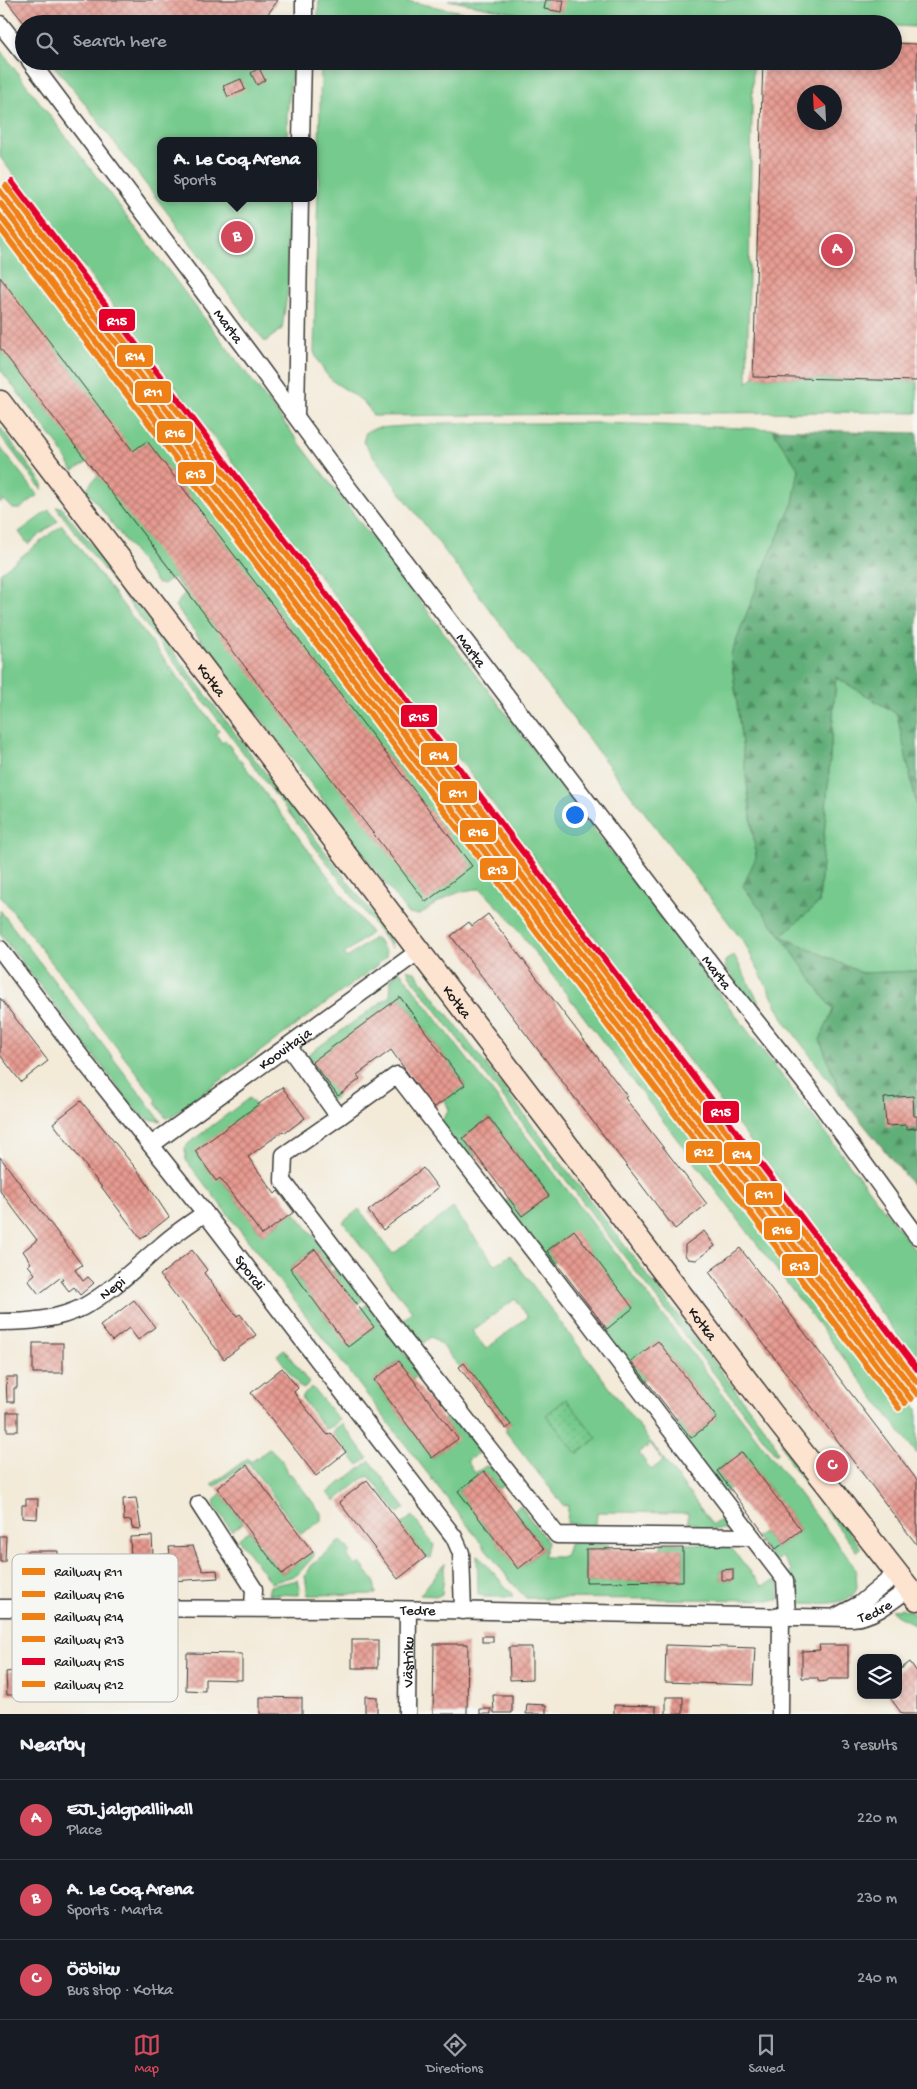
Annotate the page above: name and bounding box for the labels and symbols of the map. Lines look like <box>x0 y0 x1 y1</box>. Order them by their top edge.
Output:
north arrow <box>797 85 842 130</box>
pin: B <box>221 218 253 256</box>
pin: A <box>821 231 853 269</box>
street label: Marta <box>208 306 246 348</box>
line badge: R15 <box>98 308 136 332</box>
text: R15 <box>106 314 128 331</box>
line badge: R14 <box>116 344 154 368</box>
text: R14 <box>124 349 145 366</box>
line badge: R11 <box>134 380 172 404</box>
text: R11 <box>143 385 163 402</box>
line badge: R16 <box>156 420 194 444</box>
text: R16 <box>164 426 186 443</box>
line badge: R13 <box>177 461 215 485</box>
text: R13 <box>185 467 206 484</box>
street label: Marta <box>451 630 489 672</box>
street label: Kotka <box>192 660 229 701</box>
line badge: R15 <box>400 704 438 728</box>
text: R15 <box>408 710 430 727</box>
line badge: R14 <box>420 742 458 766</box>
text: R14 <box>428 748 449 765</box>
line badge: R11 <box>439 780 478 804</box>
text: R11 <box>448 786 468 803</box>
your location <box>562 802 588 828</box>
line badge: R16 <box>459 819 497 843</box>
text: R16 <box>467 825 489 842</box>
line badge: R13 <box>479 857 517 881</box>
text: R13 <box>487 863 508 880</box>
street label: Marta <box>697 952 735 994</box>
street label: Kotka <box>437 982 475 1023</box>
street label: Koovitaja <box>256 1024 316 1075</box>
line badge: R15 <box>702 1100 740 1124</box>
text: R15 <box>710 1105 732 1122</box>
line badge: R12 <box>685 1140 723 1164</box>
line badge: R14 <box>723 1141 761 1165</box>
text: R12 <box>693 1145 714 1162</box>
text: R14 <box>731 1147 752 1164</box>
line badge: R11 <box>745 1182 783 1206</box>
text: R11 <box>754 1187 774 1204</box>
line badge: R16 <box>763 1217 801 1241</box>
text: R16 <box>771 1223 793 1240</box>
street label: Spordi <box>230 1252 268 1295</box>
line badge: R13 <box>781 1253 819 1277</box>
text: R13 <box>789 1259 810 1276</box>
street label: Nepi <box>97 1273 130 1305</box>
street label: Kotka <box>683 1304 720 1345</box>
pin: C <box>816 1447 848 1485</box>
legend <box>12 1554 178 1702</box>
text: Railway R11 <box>54 1565 123 1582</box>
text: Railway R16 <box>54 1588 125 1605</box>
street label: Tedre <box>856 1597 896 1628</box>
street label: Tedre <box>399 1602 436 1621</box>
text: Railway R14 <box>54 1610 124 1627</box>
text: Railway R13 <box>54 1633 124 1650</box>
street label: Västriku <box>400 1637 419 1688</box>
text: Railway R15 <box>54 1655 124 1672</box>
text: Railway R12 <box>54 1678 124 1695</box>

